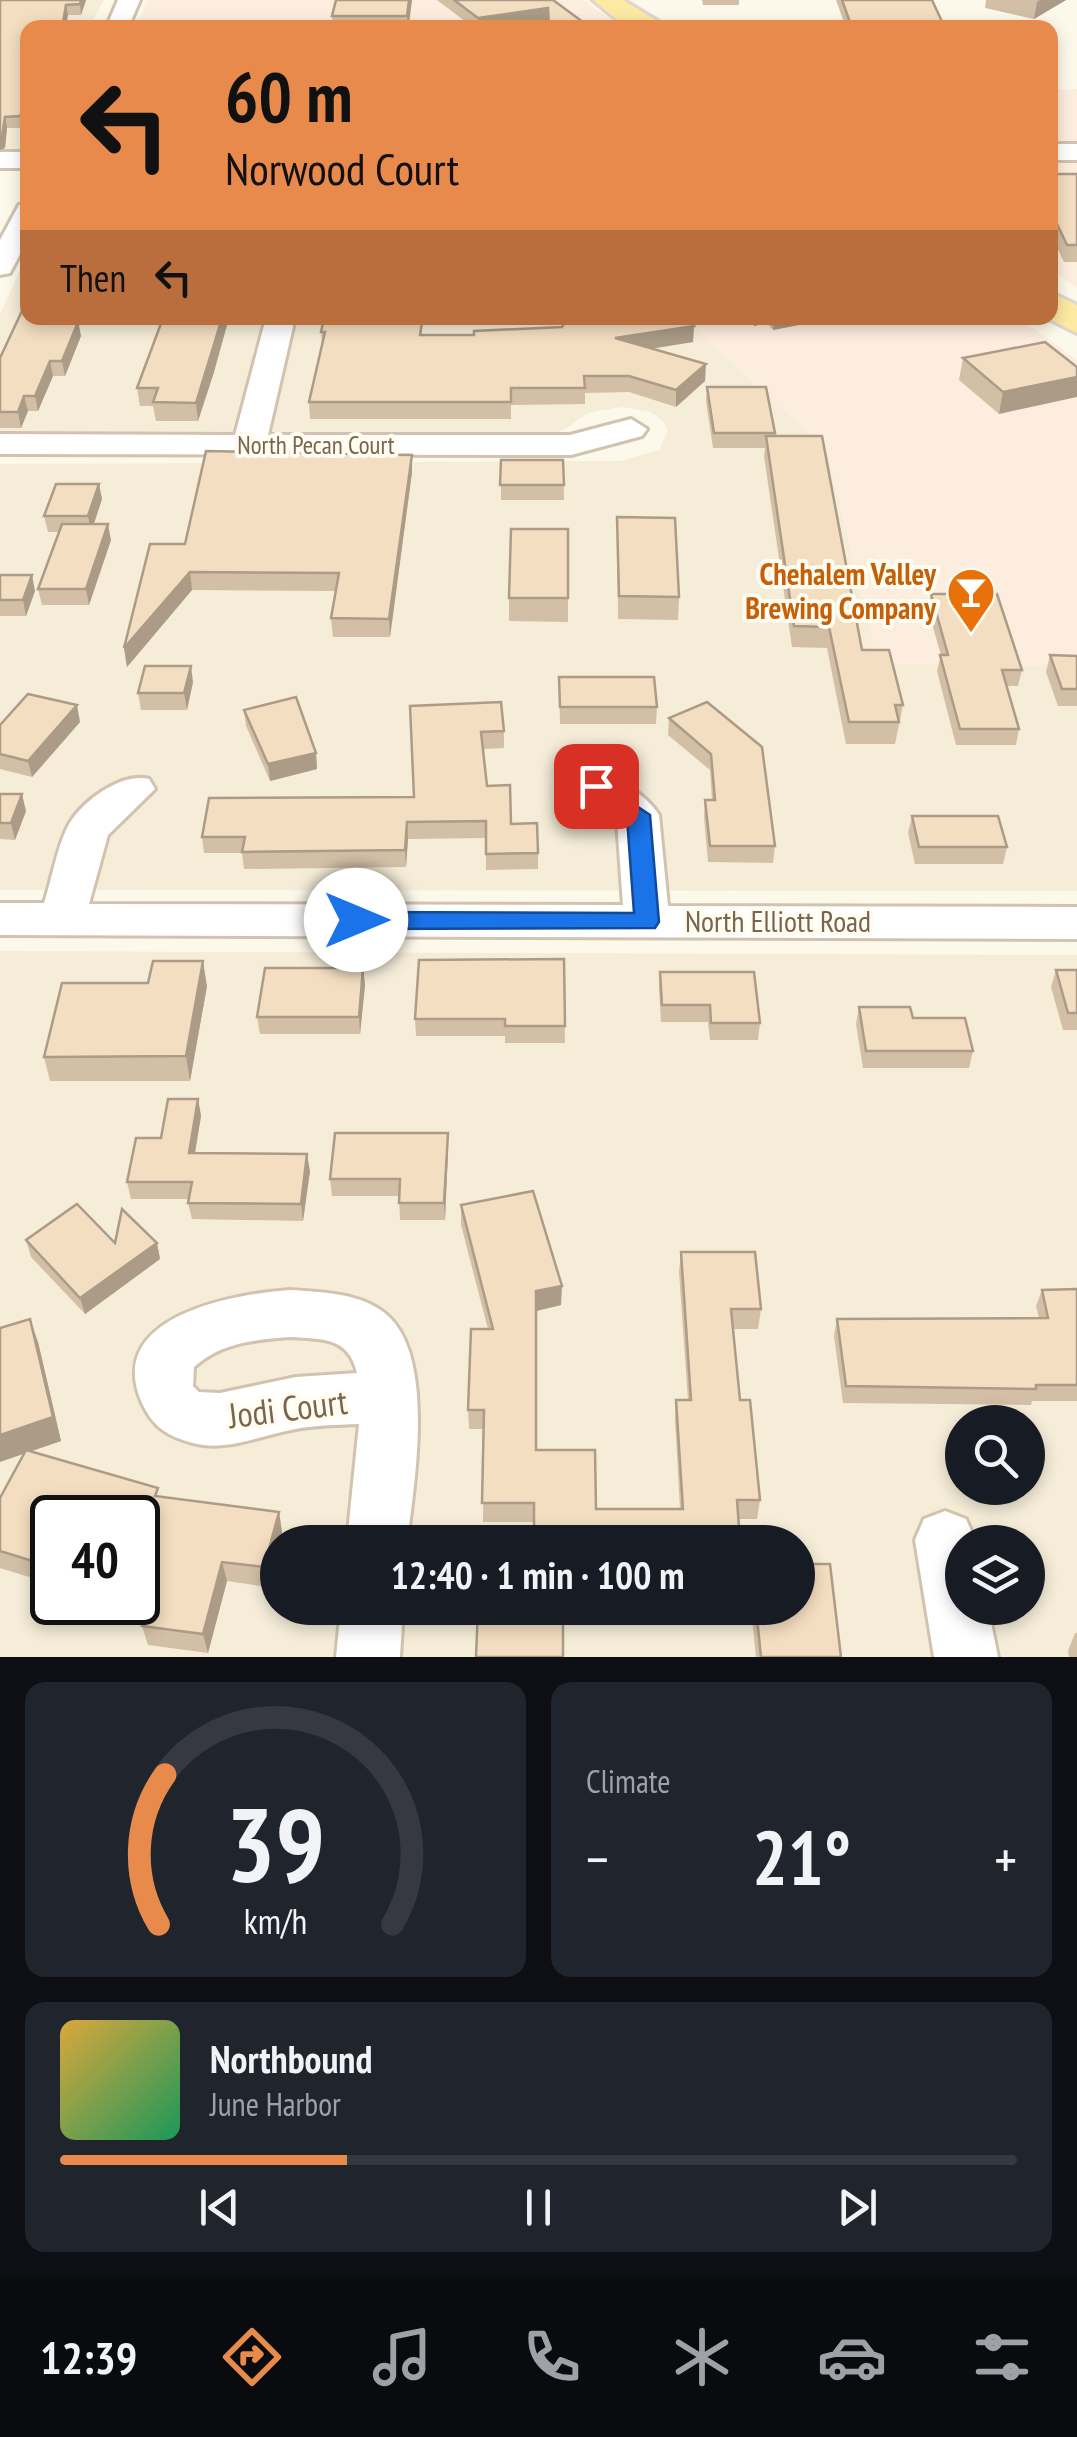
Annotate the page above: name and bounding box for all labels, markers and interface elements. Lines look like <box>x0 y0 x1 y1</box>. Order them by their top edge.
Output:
text: 60 m <box>225 51 353 141</box>
icon: left <box>60 60 190 190</box>
text: Norwood Court <box>225 139 459 197</box>
icon: left <box>146 250 201 305</box>
text: Then <box>60 253 126 302</box>
street label: North Pecan Court <box>237 429 395 461</box>
place label: Chehalem Valley Brewing Company <box>745 554 937 627</box>
bar icon: Chehalem Valley Brewing Company <box>945 566 997 634</box>
pin <box>554 744 639 829</box>
icon: arrive <box>569 759 624 814</box>
position arrow <box>304 868 408 972</box>
street label: North Elliott Road <box>685 901 871 940</box>
street label: Jodi Court <box>225 1378 350 1438</box>
map controls <box>945 1405 1045 1625</box>
button: search <box>945 1405 1045 1505</box>
speed limit sign: 40 <box>30 1495 160 1625</box>
button: layers <box>945 1525 1045 1625</box>
text: 12:40 · 1 min · 100 m <box>391 1550 684 1599</box>
text: Climate <box>586 1760 670 1802</box>
text: 39 <box>226 1776 325 1911</box>
text: 21° <box>752 1809 851 1906</box>
text: − <box>586 1823 609 1894</box>
text: + <box>994 1823 1017 1894</box>
text: km/h <box>244 1898 307 1944</box>
text: Northbound <box>210 2034 372 2083</box>
text: June Harbor <box>210 2083 341 2125</box>
icon: previous <box>192 2180 247 2235</box>
icon: pause <box>511 2180 566 2235</box>
icon: next <box>830 2180 885 2235</box>
icon: directions <box>217 2322 287 2392</box>
icon: music <box>367 2322 437 2392</box>
icon: phone <box>517 2322 587 2392</box>
icon: climate <box>667 2322 737 2392</box>
icon: car <box>817 2322 887 2392</box>
icon: filters <box>967 2322 1037 2392</box>
text: 12:39 <box>40 2328 137 2386</box>

